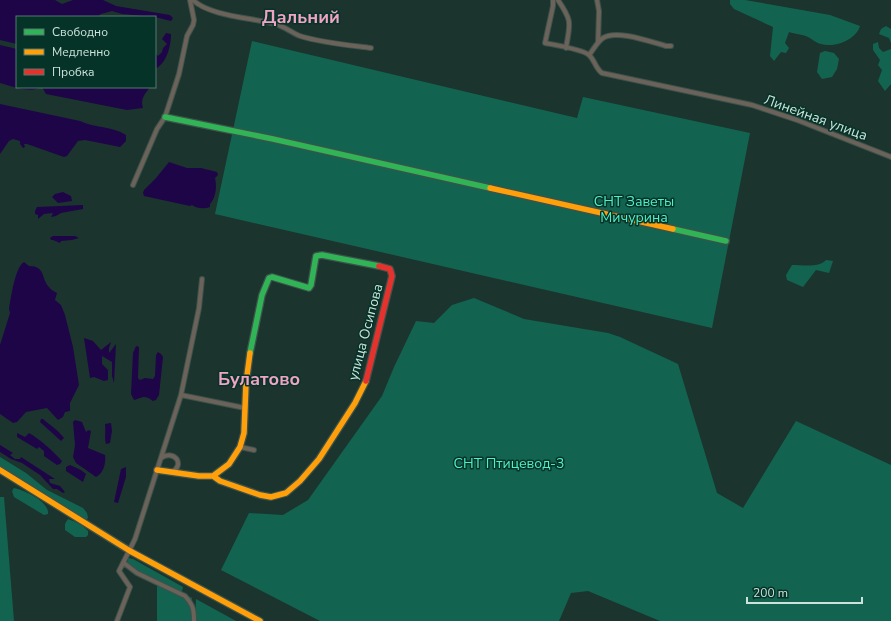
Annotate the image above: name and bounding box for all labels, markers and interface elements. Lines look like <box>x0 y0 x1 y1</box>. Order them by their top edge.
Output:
district label: Дальний <box>262 5 340 29</box>
legend <box>16 16 156 88</box>
text: Свободно <box>52 24 108 40</box>
text: Медленно <box>52 44 110 60</box>
text: Пробка <box>52 64 95 80</box>
street label: Линейная улица <box>762 90 870 145</box>
park label: СНТ Заветы Мичурина <box>594 192 674 227</box>
street label: улица Осипова <box>343 282 388 383</box>
district label: Булатово <box>218 367 300 391</box>
park label: СНТ Птицевод-3 <box>454 454 564 473</box>
scale bar <box>747 579 862 605</box>
text: 200 m <box>753 585 788 601</box>

